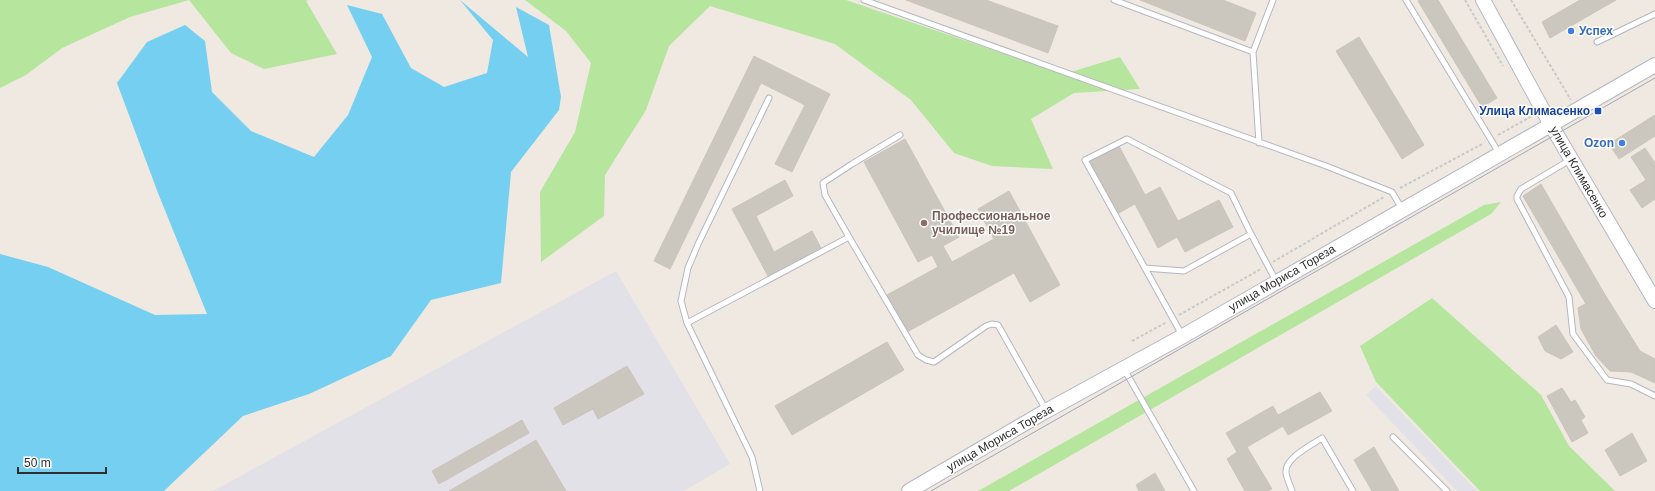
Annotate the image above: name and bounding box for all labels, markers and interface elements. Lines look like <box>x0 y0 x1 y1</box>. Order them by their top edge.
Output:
place label: Успех <box>1579 24 1613 38</box>
marker: Успех <box>1566 26 1576 36</box>
place label: Улица Климасенко <box>1479 104 1590 118</box>
marker: Улица Климасенко <box>1593 106 1603 116</box>
street label: улица Климасенко <box>1547 124 1611 221</box>
place label: Ozon <box>1584 136 1614 150</box>
marker: Ozon <box>1617 138 1627 148</box>
place label: Профессиональное училище №19 <box>932 209 1051 237</box>
marker: Профессиональное училище №19 <box>919 218 929 228</box>
street label: улица Мориса Тореза <box>1226 242 1338 314</box>
street label: улица Мориса Тореза <box>944 402 1056 474</box>
scale bar <box>18 449 106 475</box>
text: 50 m <box>24 456 51 470</box>

